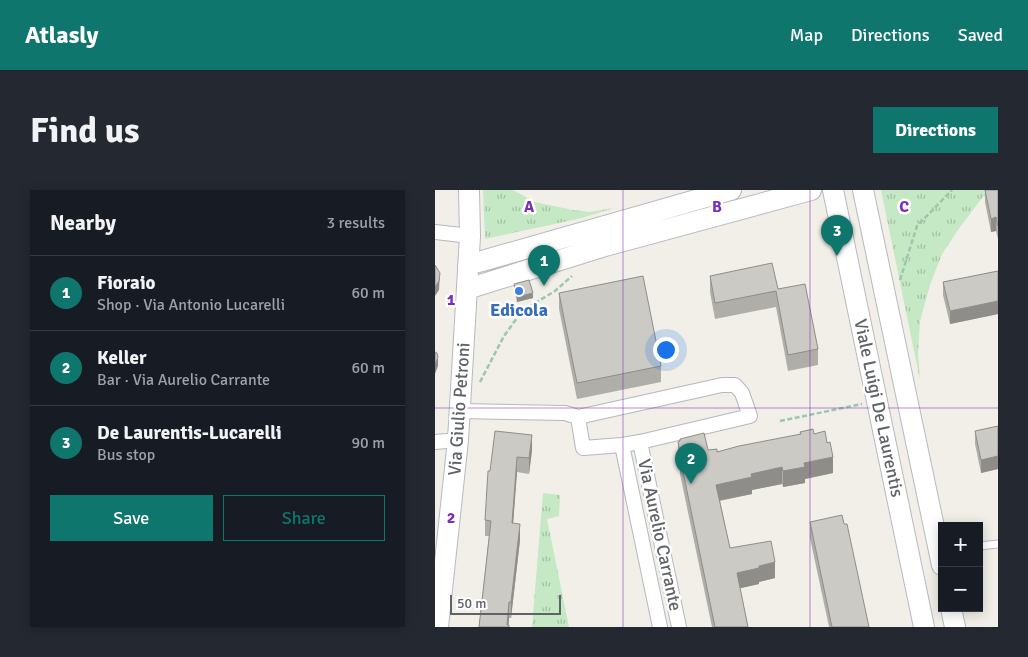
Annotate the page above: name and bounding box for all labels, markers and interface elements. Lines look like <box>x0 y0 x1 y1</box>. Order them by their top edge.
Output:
text: Atlasly <box>25 20 98 50</box>
text: Map <box>790 24 823 46</box>
text: Directions <box>851 24 930 46</box>
text: Saved <box>958 24 1003 46</box>
button: Directions <box>873 107 998 153</box>
text: Find us <box>30 109 140 152</box>
text: A <box>524 197 535 217</box>
text: B <box>712 197 722 217</box>
text: C <box>899 197 909 217</box>
text: Nearby <box>50 210 116 236</box>
text: 3 results <box>326 213 385 233</box>
pin: 3 <box>821 215 853 256</box>
pin: 1 <box>528 245 560 286</box>
text: Fioraio <box>97 271 156 295</box>
text: 1 <box>62 283 70 303</box>
text: 60 m <box>351 283 385 303</box>
marker: Edicola <box>513 285 525 297</box>
text: 1 <box>447 290 456 310</box>
text: Shop · Via Antonio Lucarelli <box>97 295 285 315</box>
place label: Edicola <box>490 299 548 321</box>
street label: Viale Luigi De Laurentis <box>849 317 909 499</box>
your location <box>653 337 679 363</box>
street label: Via Giulio Petroni <box>443 342 475 476</box>
text: Keller <box>97 346 147 370</box>
text: 2 <box>62 358 70 378</box>
text: 60 m <box>351 358 385 378</box>
text: Bar · Via Aurelio Carrante <box>97 370 270 390</box>
text: De Laurentis-Lucarelli <box>97 421 282 445</box>
text: 3 <box>62 433 70 453</box>
text: 90 m <box>351 433 385 453</box>
pin: 2 <box>675 443 707 484</box>
text: Bus stop <box>97 445 155 465</box>
street label: Via Aurelio Carrante <box>633 457 687 613</box>
button: Save <box>50 495 213 541</box>
button: Share <box>223 495 385 541</box>
text: 2 <box>447 508 455 528</box>
map controls <box>938 522 983 612</box>
button: + <box>938 522 983 567</box>
button: − <box>938 567 983 612</box>
scale bar <box>450 592 561 615</box>
text: 50 m <box>457 595 486 612</box>

